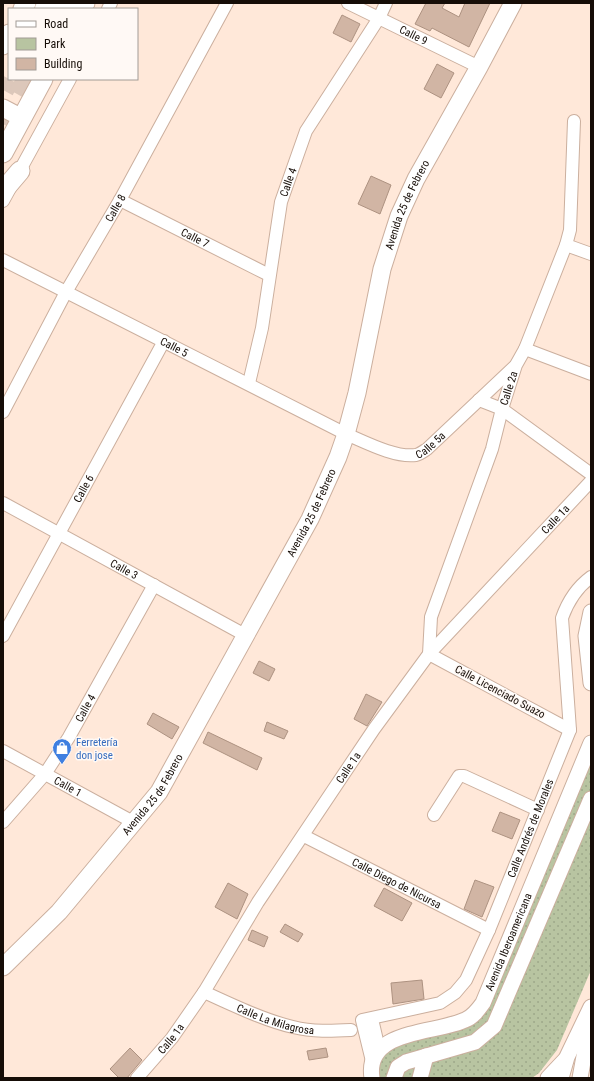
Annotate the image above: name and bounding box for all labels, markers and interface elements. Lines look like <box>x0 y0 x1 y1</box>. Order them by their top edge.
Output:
legend <box>8 8 138 80</box>
text: Road <box>44 17 68 31</box>
street label: Calle 9 <box>397 23 430 47</box>
text: Park <box>44 37 66 51</box>
text: Building <box>44 57 82 71</box>
street label: Avenida 25 de Febrero <box>382 157 432 251</box>
street label: Calle 4 <box>277 165 299 198</box>
street label: Calle 8 <box>102 192 128 224</box>
street label: Calle 7 <box>179 225 211 250</box>
street label: Calle 5 <box>158 334 190 359</box>
street label: Calle 2a <box>497 370 520 407</box>
street label: Calle 5a <box>413 429 448 461</box>
street label: Avenida 25 de Febrero <box>284 466 339 559</box>
street label: Calle 6 <box>71 472 96 505</box>
street label: Calle 1a <box>538 502 572 537</box>
street label: Calle 3 <box>108 556 140 582</box>
street label: Calle Licenciado Suazo <box>453 663 548 722</box>
street label: Calle 4 <box>72 691 98 724</box>
place label: Ferretería don jose <box>76 736 118 762</box>
shop icon: Ferretería don jose <box>51 737 73 765</box>
street label: Calle 1a <box>333 749 363 786</box>
street label: Avenida 25 de Febrero <box>119 751 186 838</box>
street label: Calle 1 <box>52 774 84 799</box>
street label: Calle Andrés de Morales <box>504 777 556 880</box>
street label: Calle Diego de Nicursa <box>350 855 444 911</box>
street label: Avenida Iberoamericana <box>482 891 534 993</box>
street label: Calle La Milagrosa <box>235 1001 315 1037</box>
street label: Calle 1a <box>155 1021 187 1056</box>

